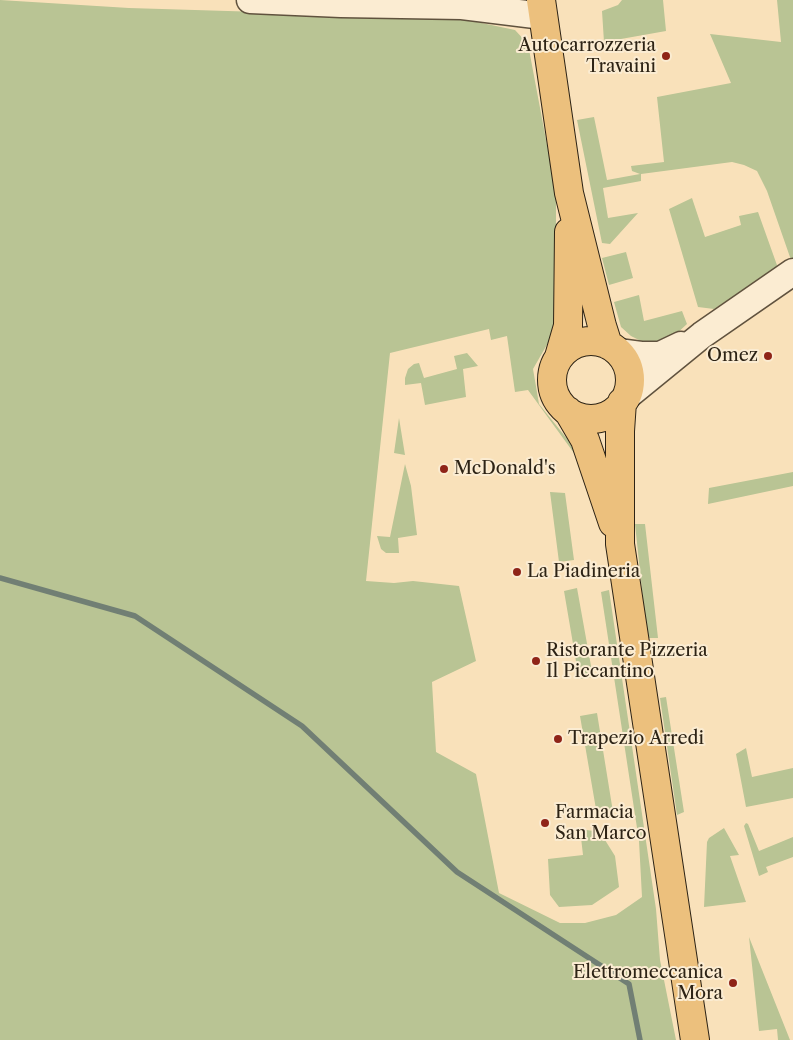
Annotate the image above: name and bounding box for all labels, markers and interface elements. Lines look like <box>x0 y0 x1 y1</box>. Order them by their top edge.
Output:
place label: Autocarrozzeria Travaini <box>518 35 656 78</box>
marker: Autocarrozzeria Travaini <box>660 50 672 62</box>
place label: Omez <box>707 345 758 367</box>
marker: Omez <box>762 350 774 362</box>
place label: McDonald's <box>454 458 555 480</box>
marker: McDonald's <box>438 463 450 475</box>
place label: La Piadineria <box>527 561 640 583</box>
marker: La Piadineria <box>511 566 523 578</box>
place label: Ristorante Pizzeria Il Piccantino <box>546 640 708 682</box>
marker: Ristorante Pizzeria Il Piccantino <box>530 655 542 667</box>
place label: Trapezio Arredi <box>568 728 704 750</box>
marker: Trapezio Arredi <box>552 733 564 745</box>
place label: Farmacia San Marco <box>555 802 647 844</box>
marker: Farmacia San Marco <box>539 817 551 829</box>
place label: Elettromeccanica Mora <box>573 962 723 1004</box>
marker: Elettromeccanica Mora <box>727 977 739 989</box>

